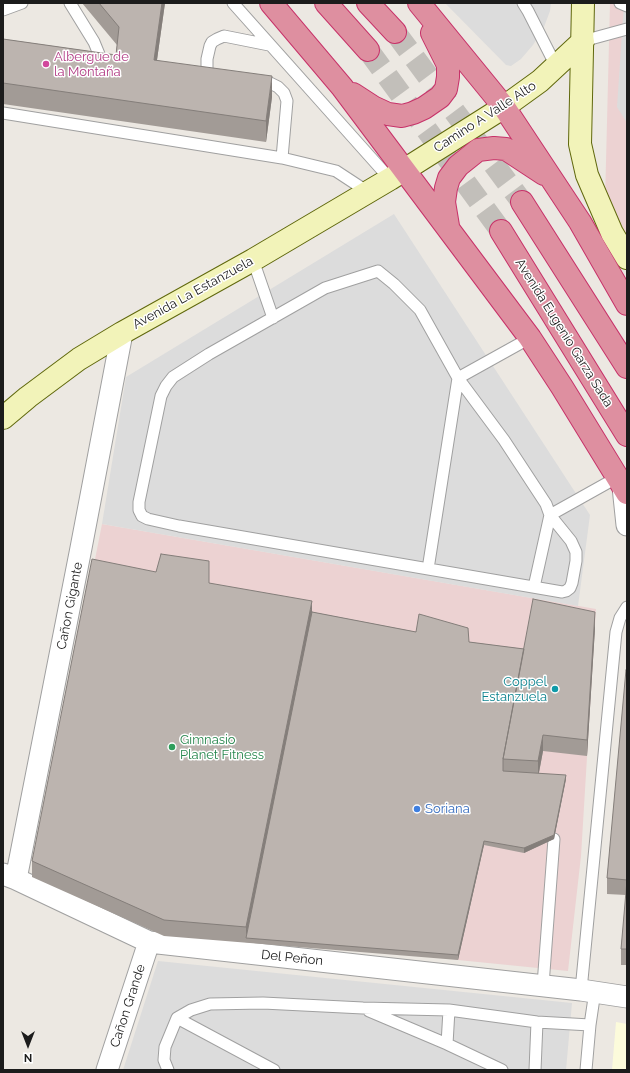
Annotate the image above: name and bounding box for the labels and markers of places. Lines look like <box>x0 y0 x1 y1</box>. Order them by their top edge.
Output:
place label: Albergue de la Montaña <box>54 49 129 80</box>
marker: Albergue de la Montaña <box>41 59 51 69</box>
place label: Coppel Estanzuela <box>481 674 547 705</box>
marker: Coppel Estanzuela <box>550 684 560 694</box>
place label: Gimnasio Planet Fitness <box>180 732 264 763</box>
marker: Gimnasio Planet Fitness <box>167 742 177 752</box>
place label: Soriana <box>425 801 470 817</box>
marker: Soriana <box>412 804 422 814</box>

